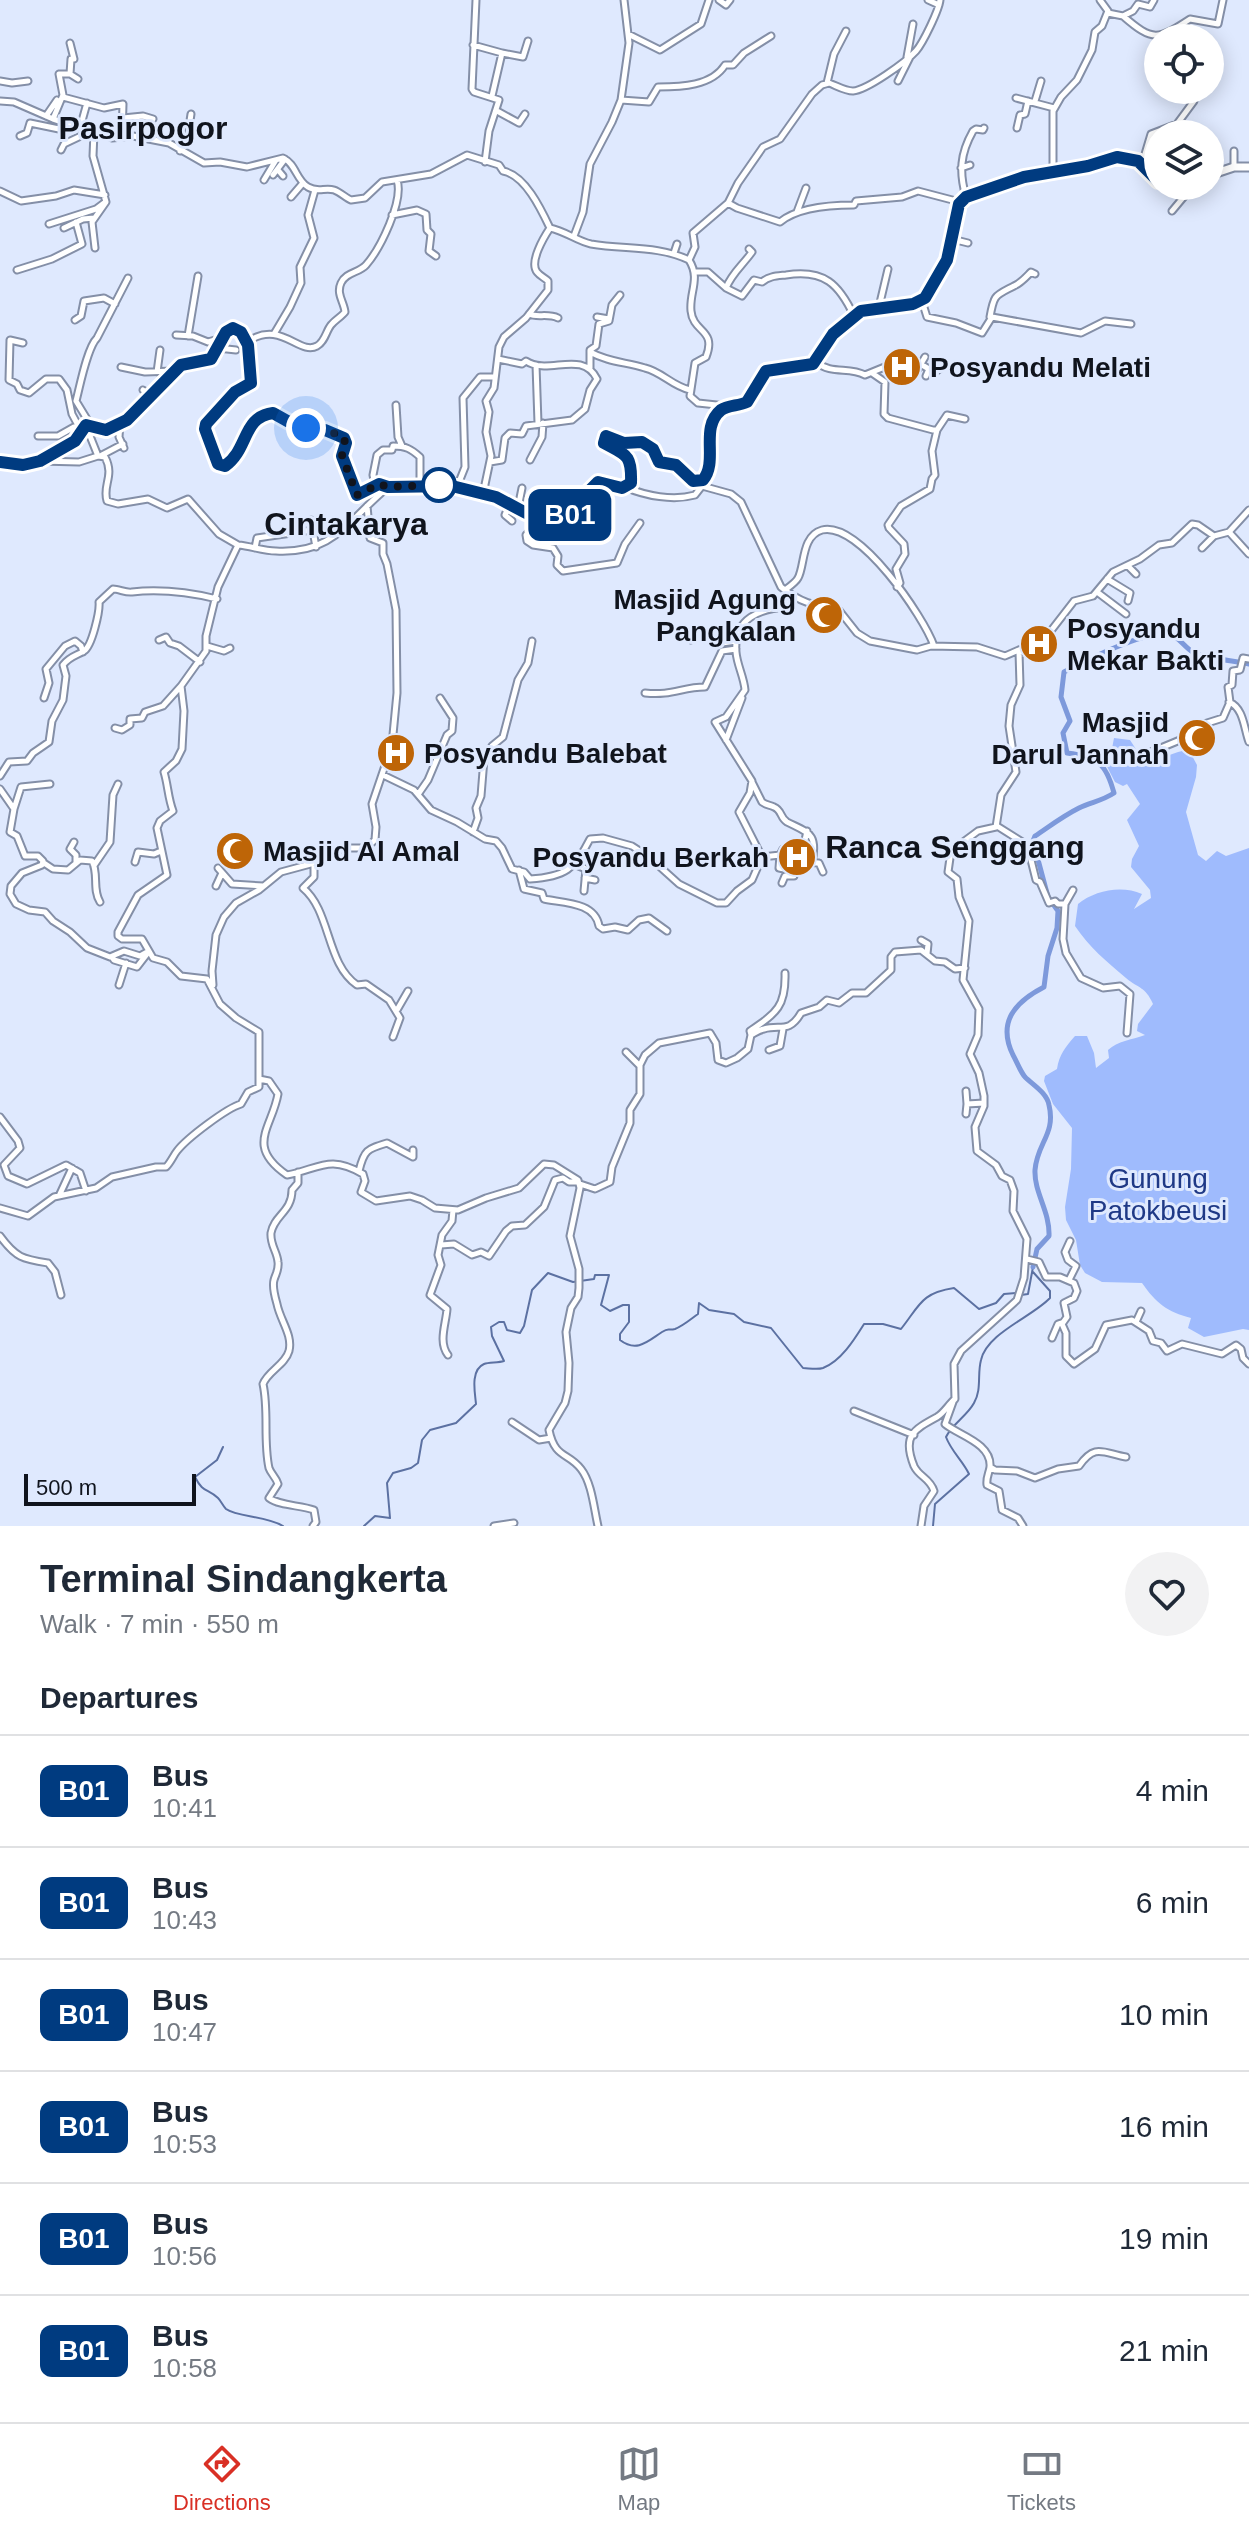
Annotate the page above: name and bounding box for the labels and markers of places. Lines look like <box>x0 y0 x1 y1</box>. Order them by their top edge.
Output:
hospital icon: Posyandu Melati <box>881 346 923 388</box>
place label: Posyandu Melati <box>930 352 1151 383</box>
unlabelled marker <box>422 468 456 502</box>
place label: Masjid Agung Pangkalan <box>613 584 796 647</box>
mosque icon: Masjid Agung Pangkalan <box>803 594 845 636</box>
place label: Posyandu Mekar Bakti <box>1067 613 1224 676</box>
hospital icon: Posyandu Mekar Bakti <box>1018 623 1060 665</box>
place label: Masjid Darul Jannah <box>992 707 1169 770</box>
mosque icon: Masjid Darul Jannah <box>1176 717 1218 759</box>
hospital icon: Posyandu Balebat <box>375 732 417 774</box>
place label: Posyandu Balebat <box>424 738 667 769</box>
mosque icon: Masjid Al Amal <box>214 830 256 872</box>
place label: Masjid Al Amal <box>263 836 460 867</box>
hospital icon: Posyandu Berkah <box>776 836 818 878</box>
place label: Posyandu Berkah <box>532 842 769 873</box>

